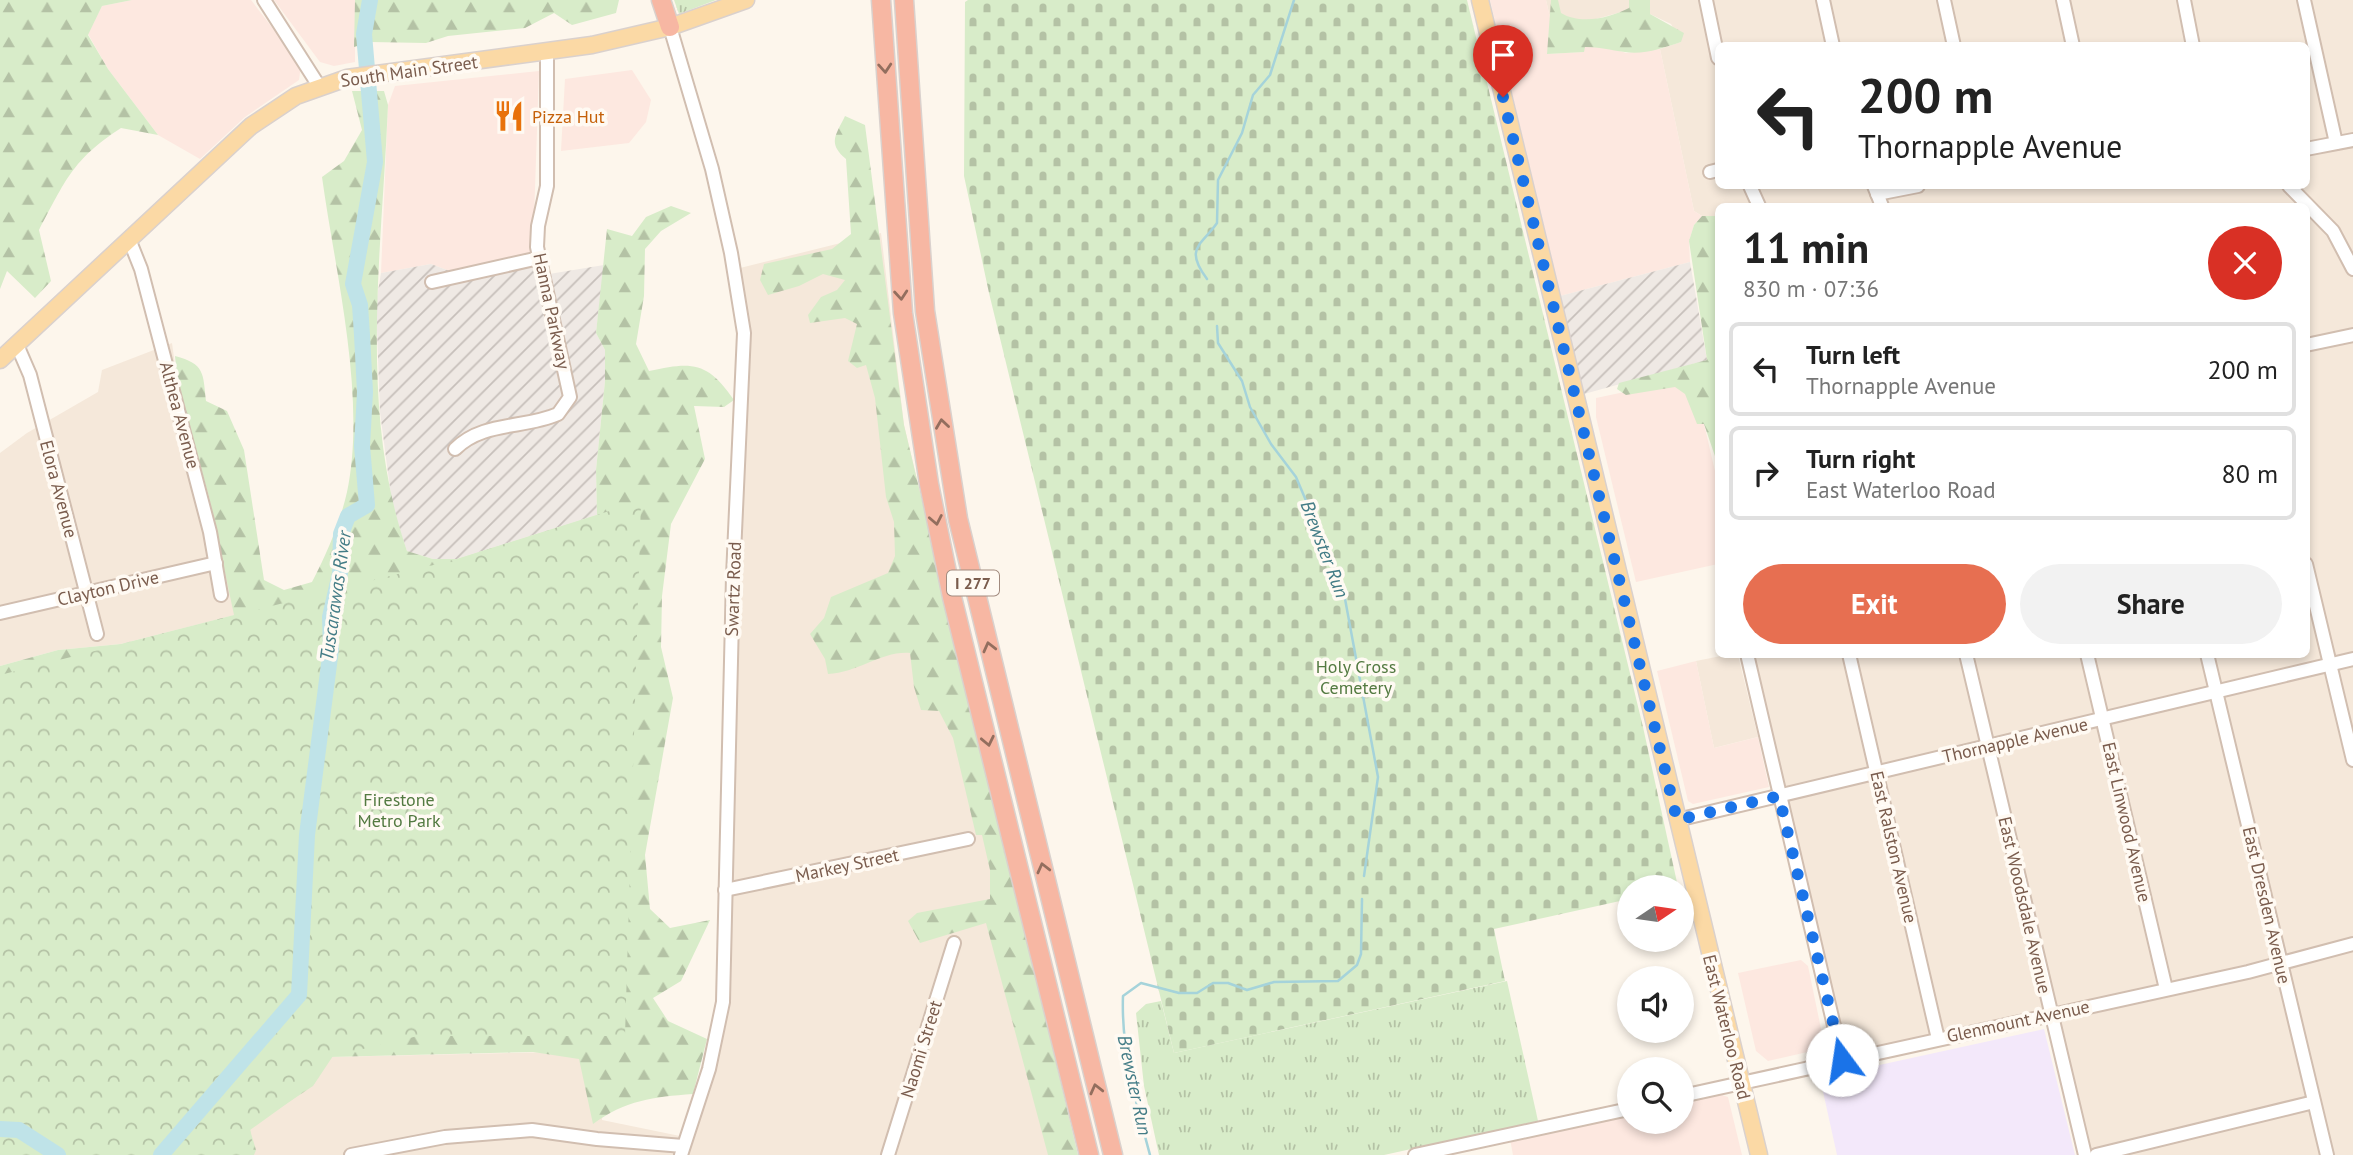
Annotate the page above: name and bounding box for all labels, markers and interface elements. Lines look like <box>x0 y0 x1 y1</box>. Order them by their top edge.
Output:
pin <box>1473 25 1533 97</box>
icon: arrive <box>1484 36 1522 74</box>
street label: South Main Street <box>339 50 479 92</box>
one-way arrow <box>877 63 892 74</box>
text: 200 m <box>1858 63 1993 127</box>
icon: left <box>1743 70 1834 161</box>
restaurant icon: Pizza Hut <box>492 99 526 133</box>
place label: Pizza Hut <box>532 105 605 128</box>
text: Thornapple Avenue <box>1858 125 2122 167</box>
text: 11 min <box>1743 220 1869 275</box>
button: close <box>2208 226 2282 300</box>
street label: Hanna Parkway <box>528 251 576 372</box>
text: 830 m · 07:36 <box>1743 274 1879 303</box>
one-way arrow <box>894 289 909 301</box>
text: Turn left <box>1806 338 1900 371</box>
icon: left <box>1747 350 1785 388</box>
text: 200 m <box>2207 353 2278 386</box>
street label: Althea Avenue <box>155 359 205 471</box>
text: Thornapple Avenue <box>1806 371 1996 400</box>
one-way arrow <box>934 418 949 430</box>
street label: Elora Avenue <box>35 438 83 540</box>
text: Turn right <box>1806 442 1915 475</box>
icon: right <box>1747 454 1785 492</box>
text: 80 m <box>2222 457 2278 490</box>
text: East Waterloo Road <box>1806 475 1996 504</box>
water label: Brewster Run <box>1295 497 1355 601</box>
one-way arrow <box>927 514 942 526</box>
water label: Tuscarawas River <box>314 528 356 662</box>
street label: Swartz Road <box>720 541 746 637</box>
button: Exit <box>1743 564 2006 644</box>
button: Share <box>2020 564 2282 644</box>
street label: Clayton Drive <box>55 565 161 611</box>
road number: I 277 <box>947 570 999 596</box>
one-way arrow <box>982 641 997 653</box>
park label: Holy Cross Cemetery <box>1316 655 1396 699</box>
street label: Thornapple Avenue <box>1940 712 2090 768</box>
one-way arrow <box>979 735 994 747</box>
street label: East Linwood Avenue <box>2097 740 2157 904</box>
street label: East Ralston Avenue <box>1865 769 1923 925</box>
park label: Firestone Metro Park <box>357 788 441 832</box>
street label: East Woodsdale Avenue <box>1993 814 2057 996</box>
street label: East Dresden Avenue <box>2238 824 2296 986</box>
street label: Markey Street <box>793 843 901 887</box>
one-way arrow <box>1037 862 1051 874</box>
north arrow <box>1617 875 1694 952</box>
map controls <box>1617 875 1694 1134</box>
street label: East Waterloo Road <box>1698 952 1756 1102</box>
button: sound <box>1617 966 1694 1043</box>
street label: Glenmount Avenue <box>1944 995 2092 1047</box>
street label: Naomi Street <box>895 997 947 1101</box>
position arrow <box>1805 1023 1879 1097</box>
water label: Brewster Run <box>1113 1033 1157 1138</box>
button: search <box>1617 1057 1694 1134</box>
one-way arrow <box>1090 1083 1105 1095</box>

